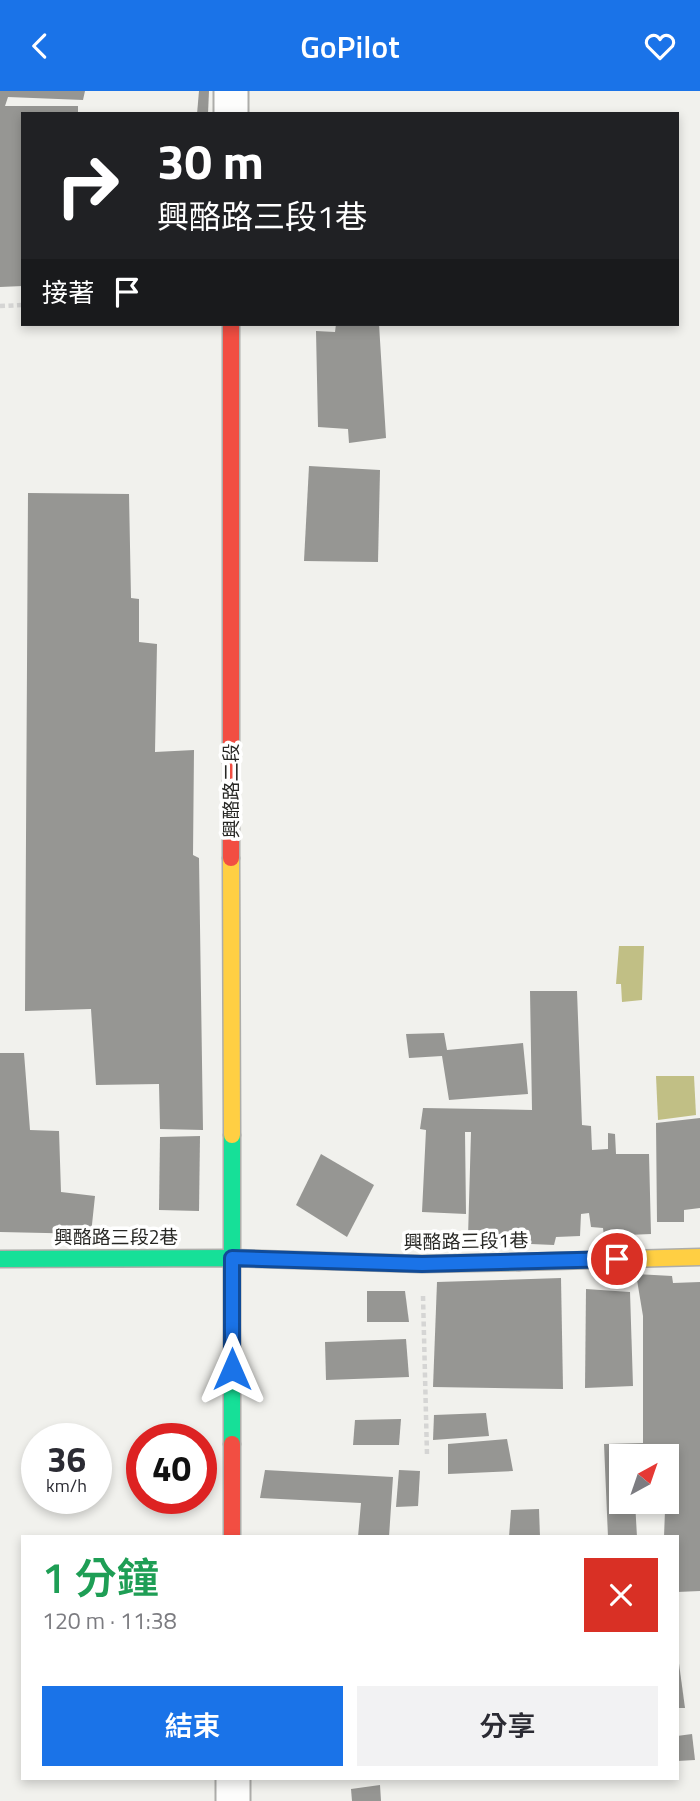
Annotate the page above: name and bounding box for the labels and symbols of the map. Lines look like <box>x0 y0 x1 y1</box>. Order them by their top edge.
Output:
street label: 興酪路二段 <box>216 743 245 839</box>
street label: 興酪路三段2巷 <box>54 1222 178 1251</box>
street label: 興酪路三段1巷 <box>403 1225 529 1256</box>
pin <box>587 1229 647 1289</box>
position arrow <box>195 1332 269 1406</box>
speed limit sign: 40 <box>126 1423 217 1514</box>
north arrow <box>609 1444 679 1514</box>

